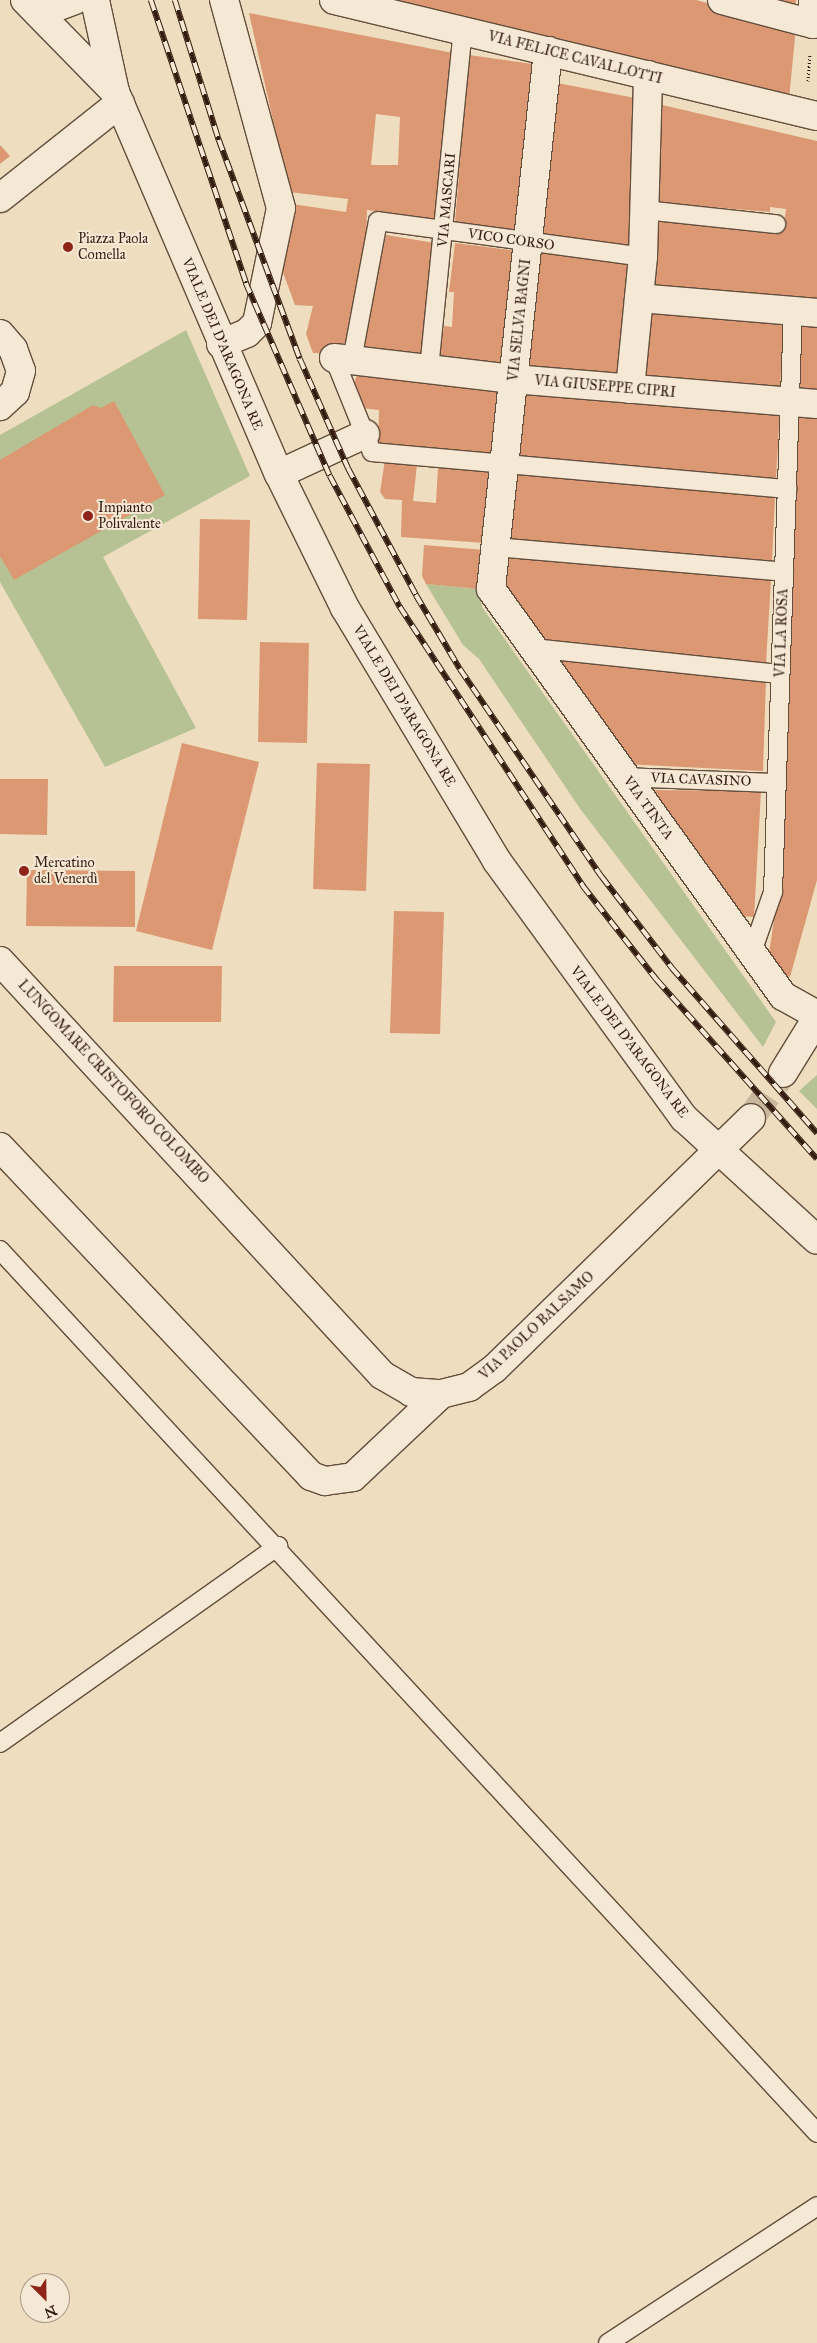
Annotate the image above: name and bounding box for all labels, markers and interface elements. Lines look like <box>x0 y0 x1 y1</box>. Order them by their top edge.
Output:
street label: VIA FELICE CAVALLOTTI <box>486 28 664 88</box>
street label: VIA MASCARI <box>434 152 460 248</box>
street label: VICO CORSO <box>467 226 555 254</box>
place label: Piazza Paola Comella <box>78 231 148 264</box>
marker: Piazza Paola Comella <box>62 241 74 253</box>
street label: VIALE DEI D'ARAGONA RE <box>178 255 266 433</box>
street label: VIA SELVA BAGNI <box>505 258 535 382</box>
street label: VIA GIUSEPPE CIPRI <box>534 372 676 402</box>
place label: Impianto Polivalente <box>98 500 161 532</box>
marker: Impianto Polivalente <box>82 510 94 522</box>
street label: VIA LA ROSA <box>772 588 792 678</box>
street label: VIALE DEI D'ARAGONA RE <box>349 622 459 790</box>
street label: VIA CAVASINO <box>650 770 752 790</box>
street label: VIA TINTA <box>619 773 677 843</box>
place label: Mercatino del Venerdì <box>34 855 98 888</box>
marker: Mercatino del Venerdì <box>18 865 30 877</box>
street label: VIALE DEI D'ARAGONA RE <box>566 963 692 1121</box>
street label: LUNGOMARE CRISTOFORO COLOMBO <box>14 977 212 1187</box>
street label: VIA PAOLO BALSAMO <box>476 1268 598 1384</box>
north arrow <box>20 2273 70 2323</box>
text: N <box>42 2301 59 2321</box>

